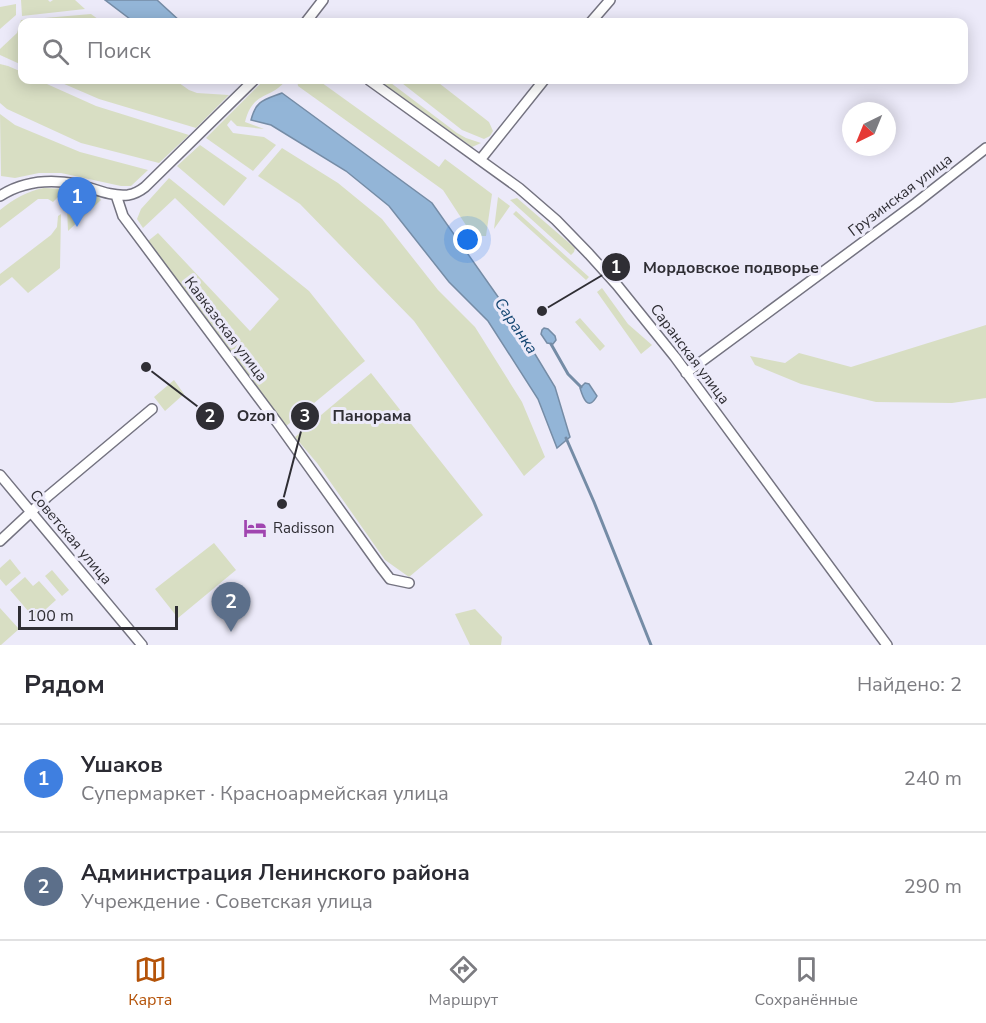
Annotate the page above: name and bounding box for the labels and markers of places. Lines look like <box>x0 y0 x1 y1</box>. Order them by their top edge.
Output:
pin: 1 <box>58 178 97 227</box>
callout: Мордовское подворье <box>601 250 831 284</box>
callout: Ozon <box>195 399 287 433</box>
callout: Панорама <box>290 399 423 433</box>
hotel icon: Radisson <box>242 515 268 541</box>
place label: Radisson <box>273 518 334 538</box>
pin: 2 <box>212 582 250 632</box>

